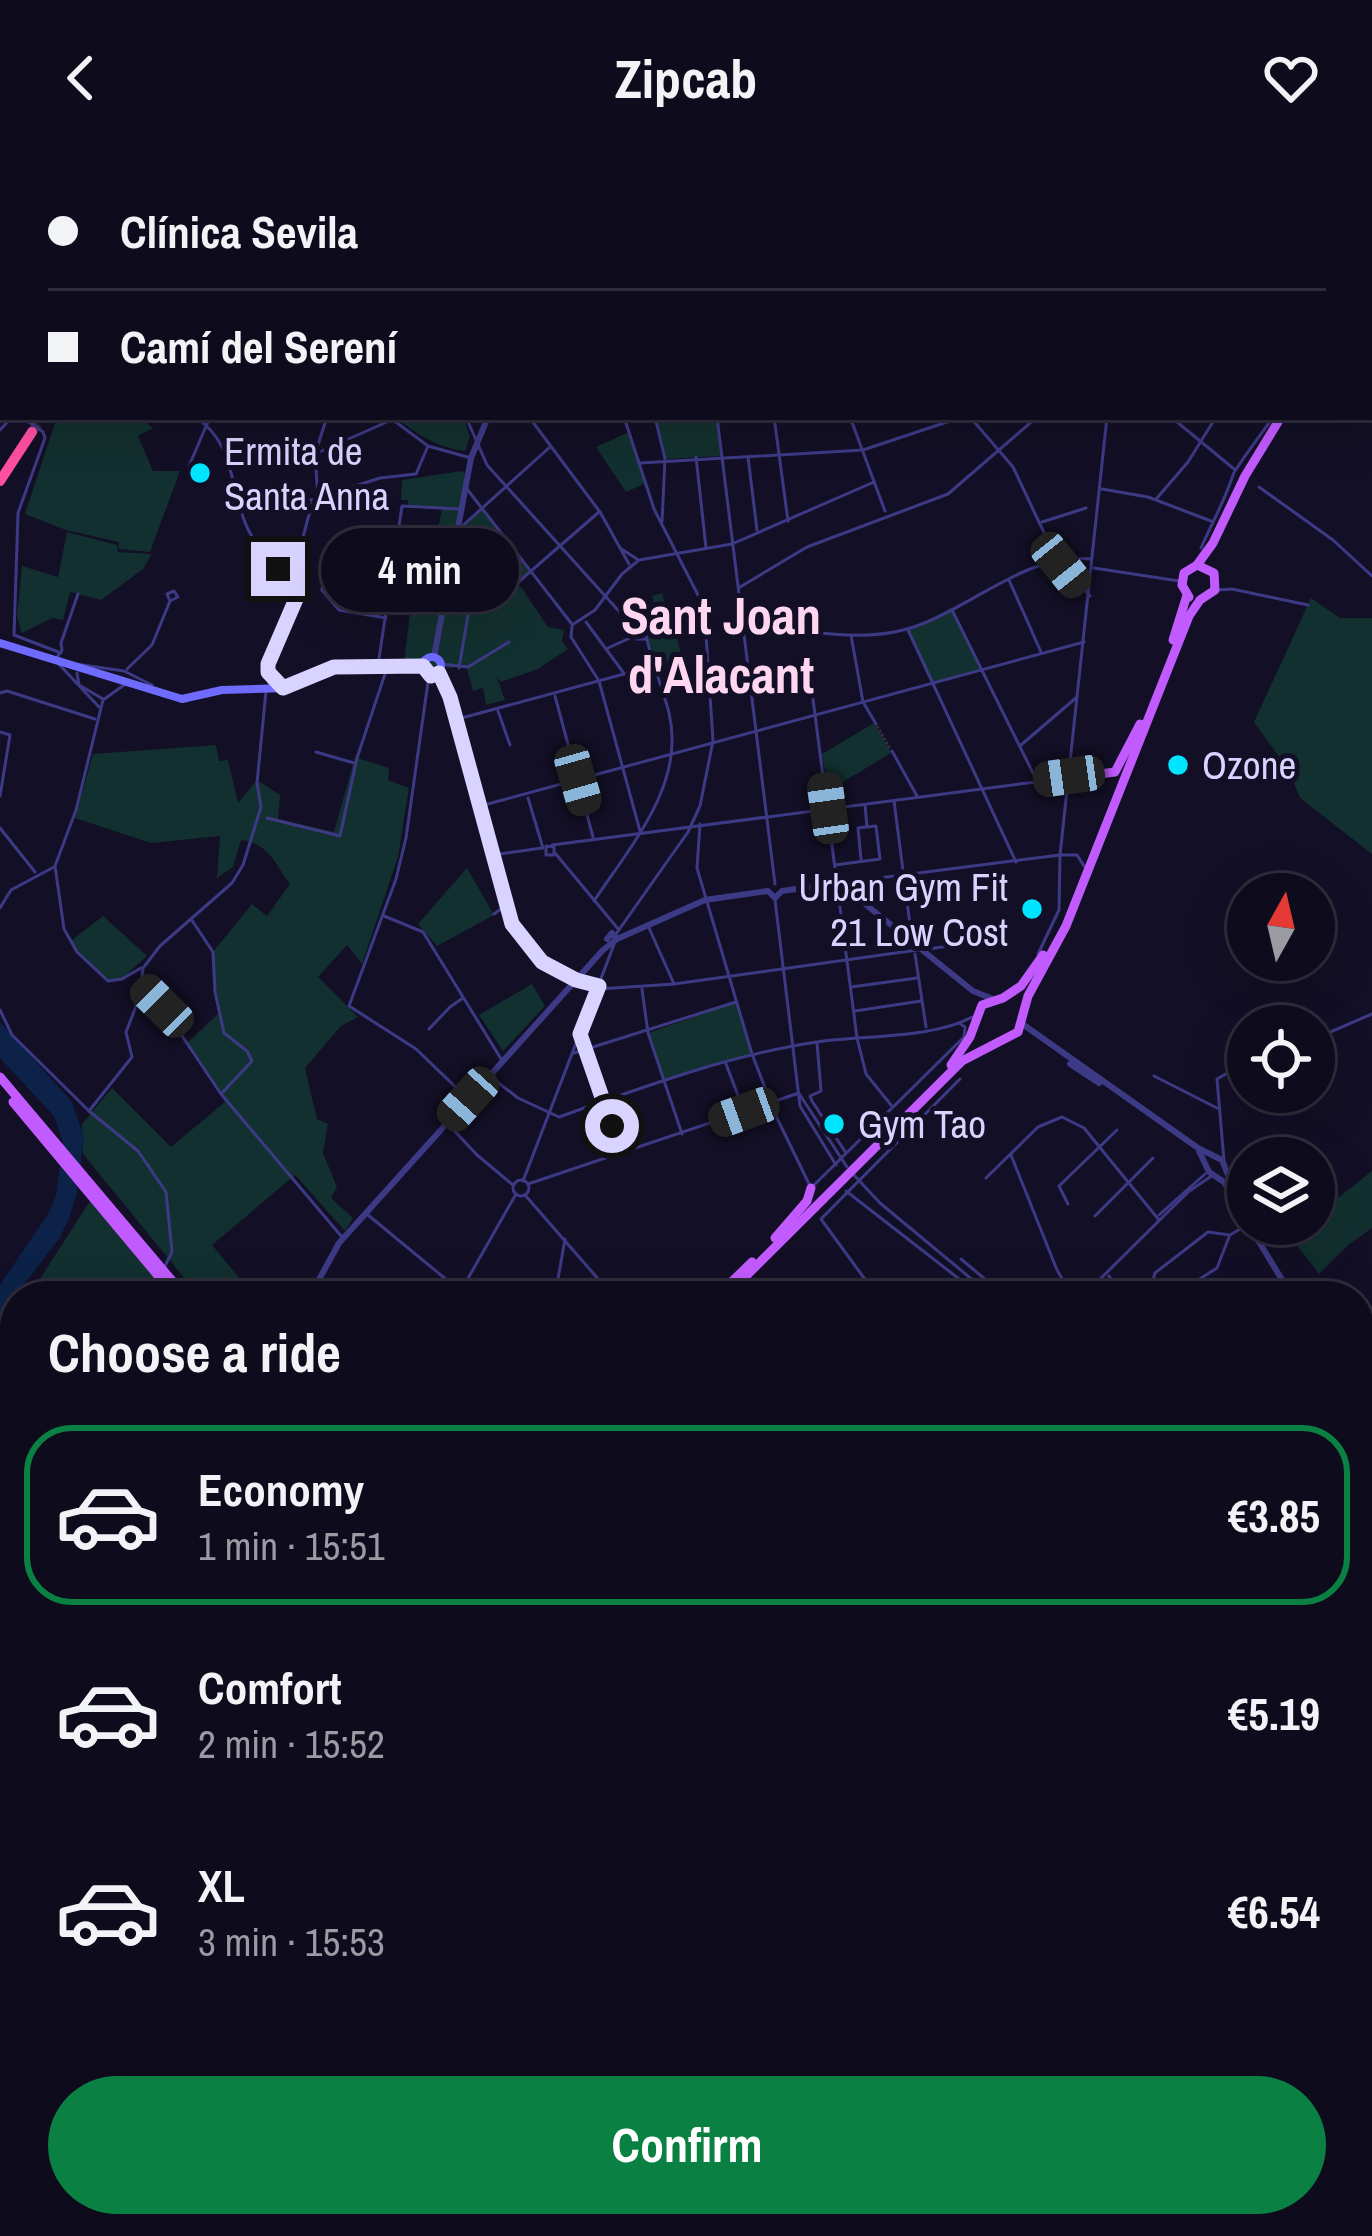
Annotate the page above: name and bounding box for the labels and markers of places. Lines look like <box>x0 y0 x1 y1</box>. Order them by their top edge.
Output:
place label: Ermita de Santa Anna <box>224 425 390 522</box>
marker: Ermita de Santa Anna <box>187 460 213 486</box>
place label: Ozone <box>1202 739 1296 791</box>
marker: Ozone <box>1165 752 1191 778</box>
place label: Urban Gym Fit 21 Low Cost <box>798 861 1008 958</box>
marker: Urban Gym Fit 21 Low Cost <box>1019 896 1045 922</box>
place label: Gym Tao <box>858 1098 986 1150</box>
marker: Gym Tao <box>821 1111 847 1137</box>

